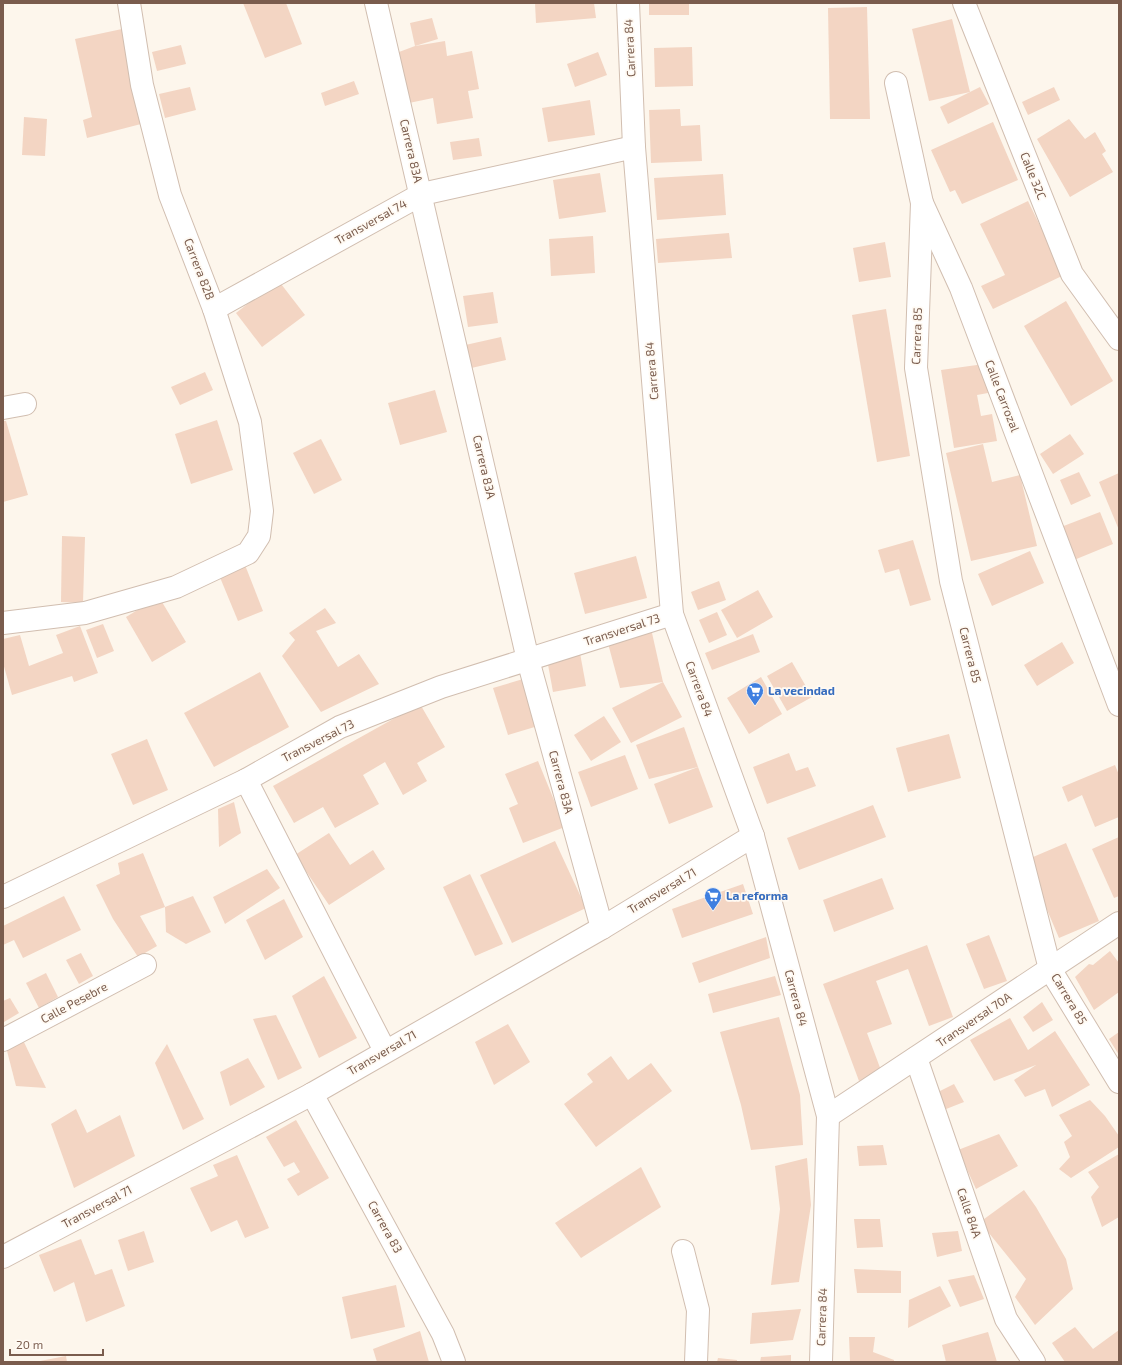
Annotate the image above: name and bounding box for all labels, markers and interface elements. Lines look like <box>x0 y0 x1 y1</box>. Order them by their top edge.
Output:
street label: Carrera 84 <box>620 19 638 77</box>
street label: Carrera 83A <box>398 118 426 184</box>
street label: Calle 32C <box>1018 150 1050 202</box>
street label: Transversal 74 <box>332 196 409 247</box>
street label: Carrera 82B <box>182 236 218 301</box>
street label: Carrera 85 <box>908 307 924 365</box>
street label: Carrera 84 <box>641 342 661 401</box>
street label: Calle Carrozal <box>983 358 1023 434</box>
street label: Carrera 83A <box>471 434 499 500</box>
street label: Transversal 73 <box>582 610 662 648</box>
street label: Carrera 85 <box>957 625 985 684</box>
street label: Carrera 84 <box>683 659 716 718</box>
supermarket icon: La vecindad <box>745 681 765 706</box>
place label: La vecindad <box>768 683 835 697</box>
street label: Transversal 73 <box>279 716 356 764</box>
street label: Carrera 83A <box>547 749 577 815</box>
street label: Transversal 71 <box>625 864 698 916</box>
supermarket icon: La reforma <box>703 886 723 911</box>
place label: La reforma <box>726 888 788 902</box>
street label: Carrera 84 <box>783 968 811 1028</box>
street label: Carrera 85 <box>1049 970 1091 1027</box>
street label: Calle Pesebre <box>38 979 109 1026</box>
street label: Transversal 70A <box>933 989 1014 1049</box>
street label: Transversal 71 <box>344 1027 419 1078</box>
street label: Transversal 71 <box>59 1182 134 1230</box>
street label: Calle 84A <box>955 1186 985 1240</box>
street label: Carrera 83 <box>366 1198 406 1255</box>
street label: Carrera 84 <box>813 1288 829 1346</box>
scale bar <box>10 1331 103 1357</box>
text: 20 m <box>16 1337 43 1351</box>

